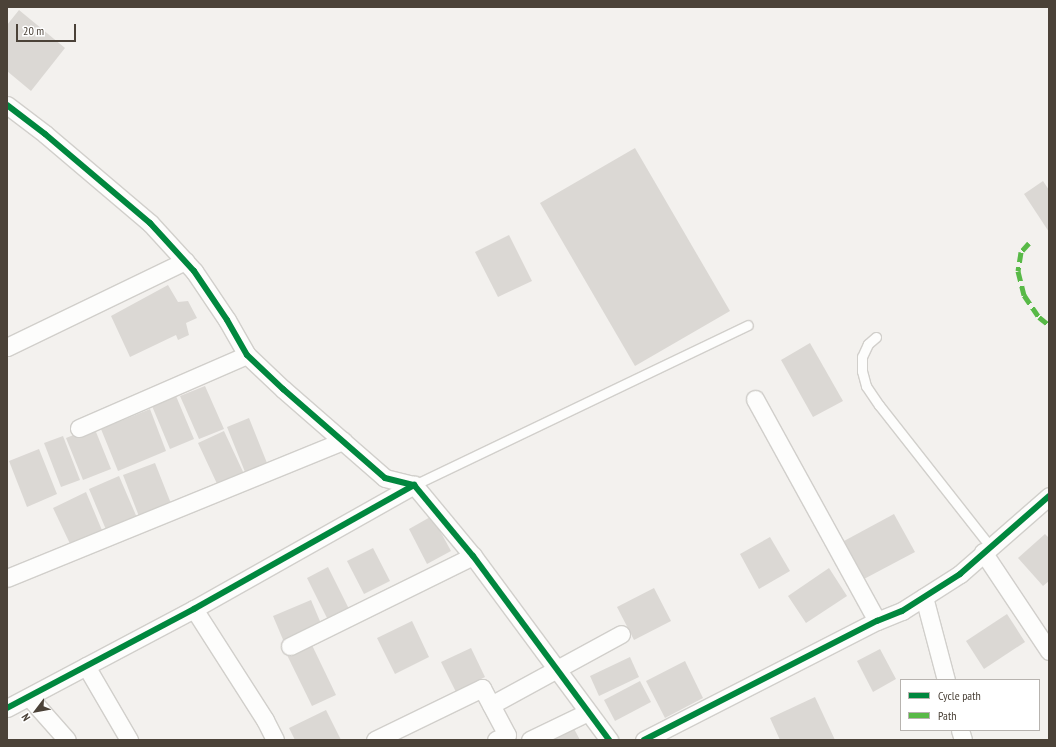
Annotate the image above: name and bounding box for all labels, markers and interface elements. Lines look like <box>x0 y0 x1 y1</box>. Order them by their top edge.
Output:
scale bar <box>18 16 78 42</box>
text: 20 m <box>23 23 44 38</box>
legend <box>900 679 1040 731</box>
text: Cycle path <box>938 688 981 703</box>
north arrow <box>16 691 56 731</box>
text: Path <box>938 708 956 723</box>
text: N <box>18 711 33 724</box>

